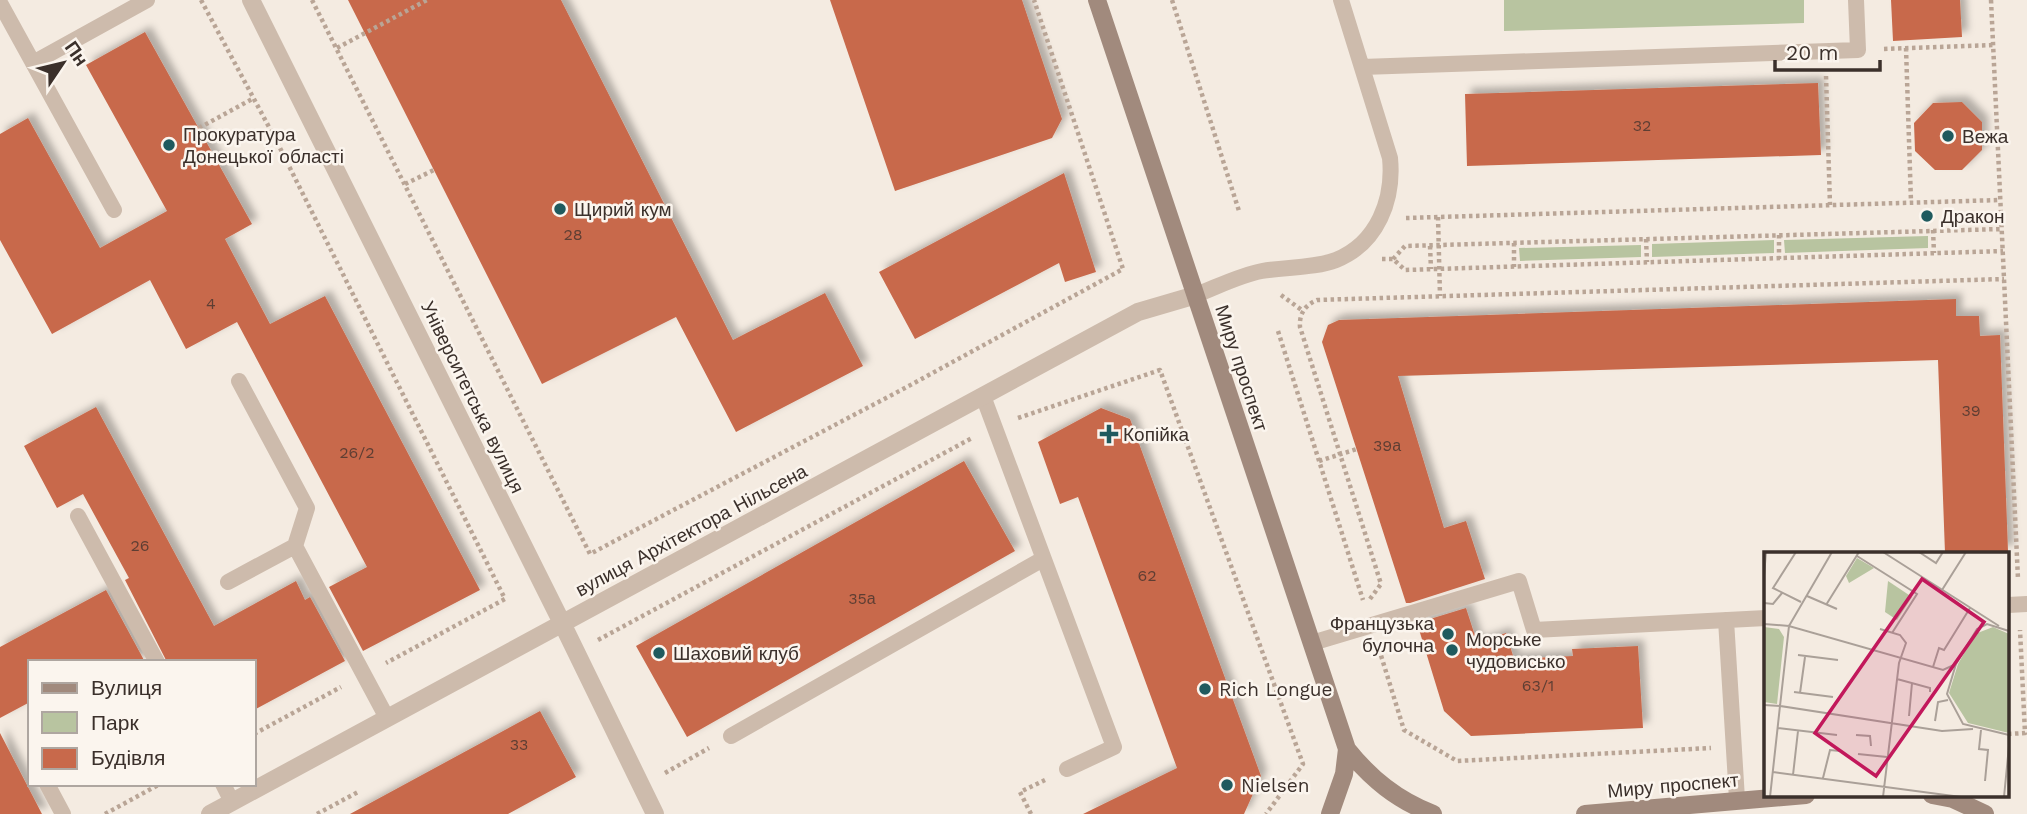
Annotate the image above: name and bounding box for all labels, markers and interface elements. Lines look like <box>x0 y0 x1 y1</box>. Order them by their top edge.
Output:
north arrow <box>28 28 98 98</box>
scale bar <box>1775 28 1880 72</box>
text: Пн <box>60 37 93 70</box>
text: 20 m <box>1786 40 1838 65</box>
house number: 32 <box>1633 116 1651 135</box>
place label: Прокуратура Донецької області <box>183 123 344 168</box>
place label: Вежа <box>1962 125 2009 148</box>
marker: Вежа <box>1940 128 1956 144</box>
marker: Прокуратура Донецької області <box>161 137 177 153</box>
place label: Щирий кум <box>574 198 672 221</box>
marker: Щирий кум <box>552 201 568 217</box>
place label: Дракон <box>1941 205 2005 228</box>
marker: Дракон <box>1919 208 1935 224</box>
house number: 28 <box>563 225 583 244</box>
house number: 4 <box>206 294 216 313</box>
street label: Університетська вулиця <box>416 297 529 497</box>
street label: Миру проспект <box>1210 302 1273 435</box>
house number: 39 <box>1961 401 1981 420</box>
place label: Копійка <box>1123 423 1189 446</box>
marker: Копійка <box>1101 426 1117 442</box>
house number: 39а <box>1373 436 1401 455</box>
house number: 26/2 <box>339 443 375 462</box>
street label: вулиця Архітектора Нільсена <box>571 459 811 601</box>
house number: 26 <box>130 536 150 555</box>
inset map <box>1764 552 2010 796</box>
house number: 62 <box>1137 566 1157 585</box>
house number: 35а <box>848 589 876 608</box>
place label: Французька булочна <box>1330 612 1434 657</box>
marker: Французька булочна <box>1440 626 1456 642</box>
place label: Морське чудовисько <box>1466 628 1566 673</box>
place label: Шаховий клуб <box>673 642 799 665</box>
marker: Морське чудовисько <box>1444 642 1460 658</box>
marker: Шаховий клуб <box>651 645 667 661</box>
legend <box>28 660 256 786</box>
text: Вулиця <box>91 675 162 700</box>
house number: 63/1 <box>1522 676 1554 695</box>
place label: Rich Longue <box>1219 678 1333 701</box>
marker: Rich Longue <box>1197 681 1213 697</box>
text: Парк <box>91 710 139 735</box>
house number: 33 <box>510 735 528 754</box>
text: Будівля <box>91 745 165 770</box>
street label: Миру проспект <box>1606 768 1740 803</box>
place label: Nielsen <box>1241 774 1310 797</box>
marker: Nielsen <box>1219 777 1235 793</box>

